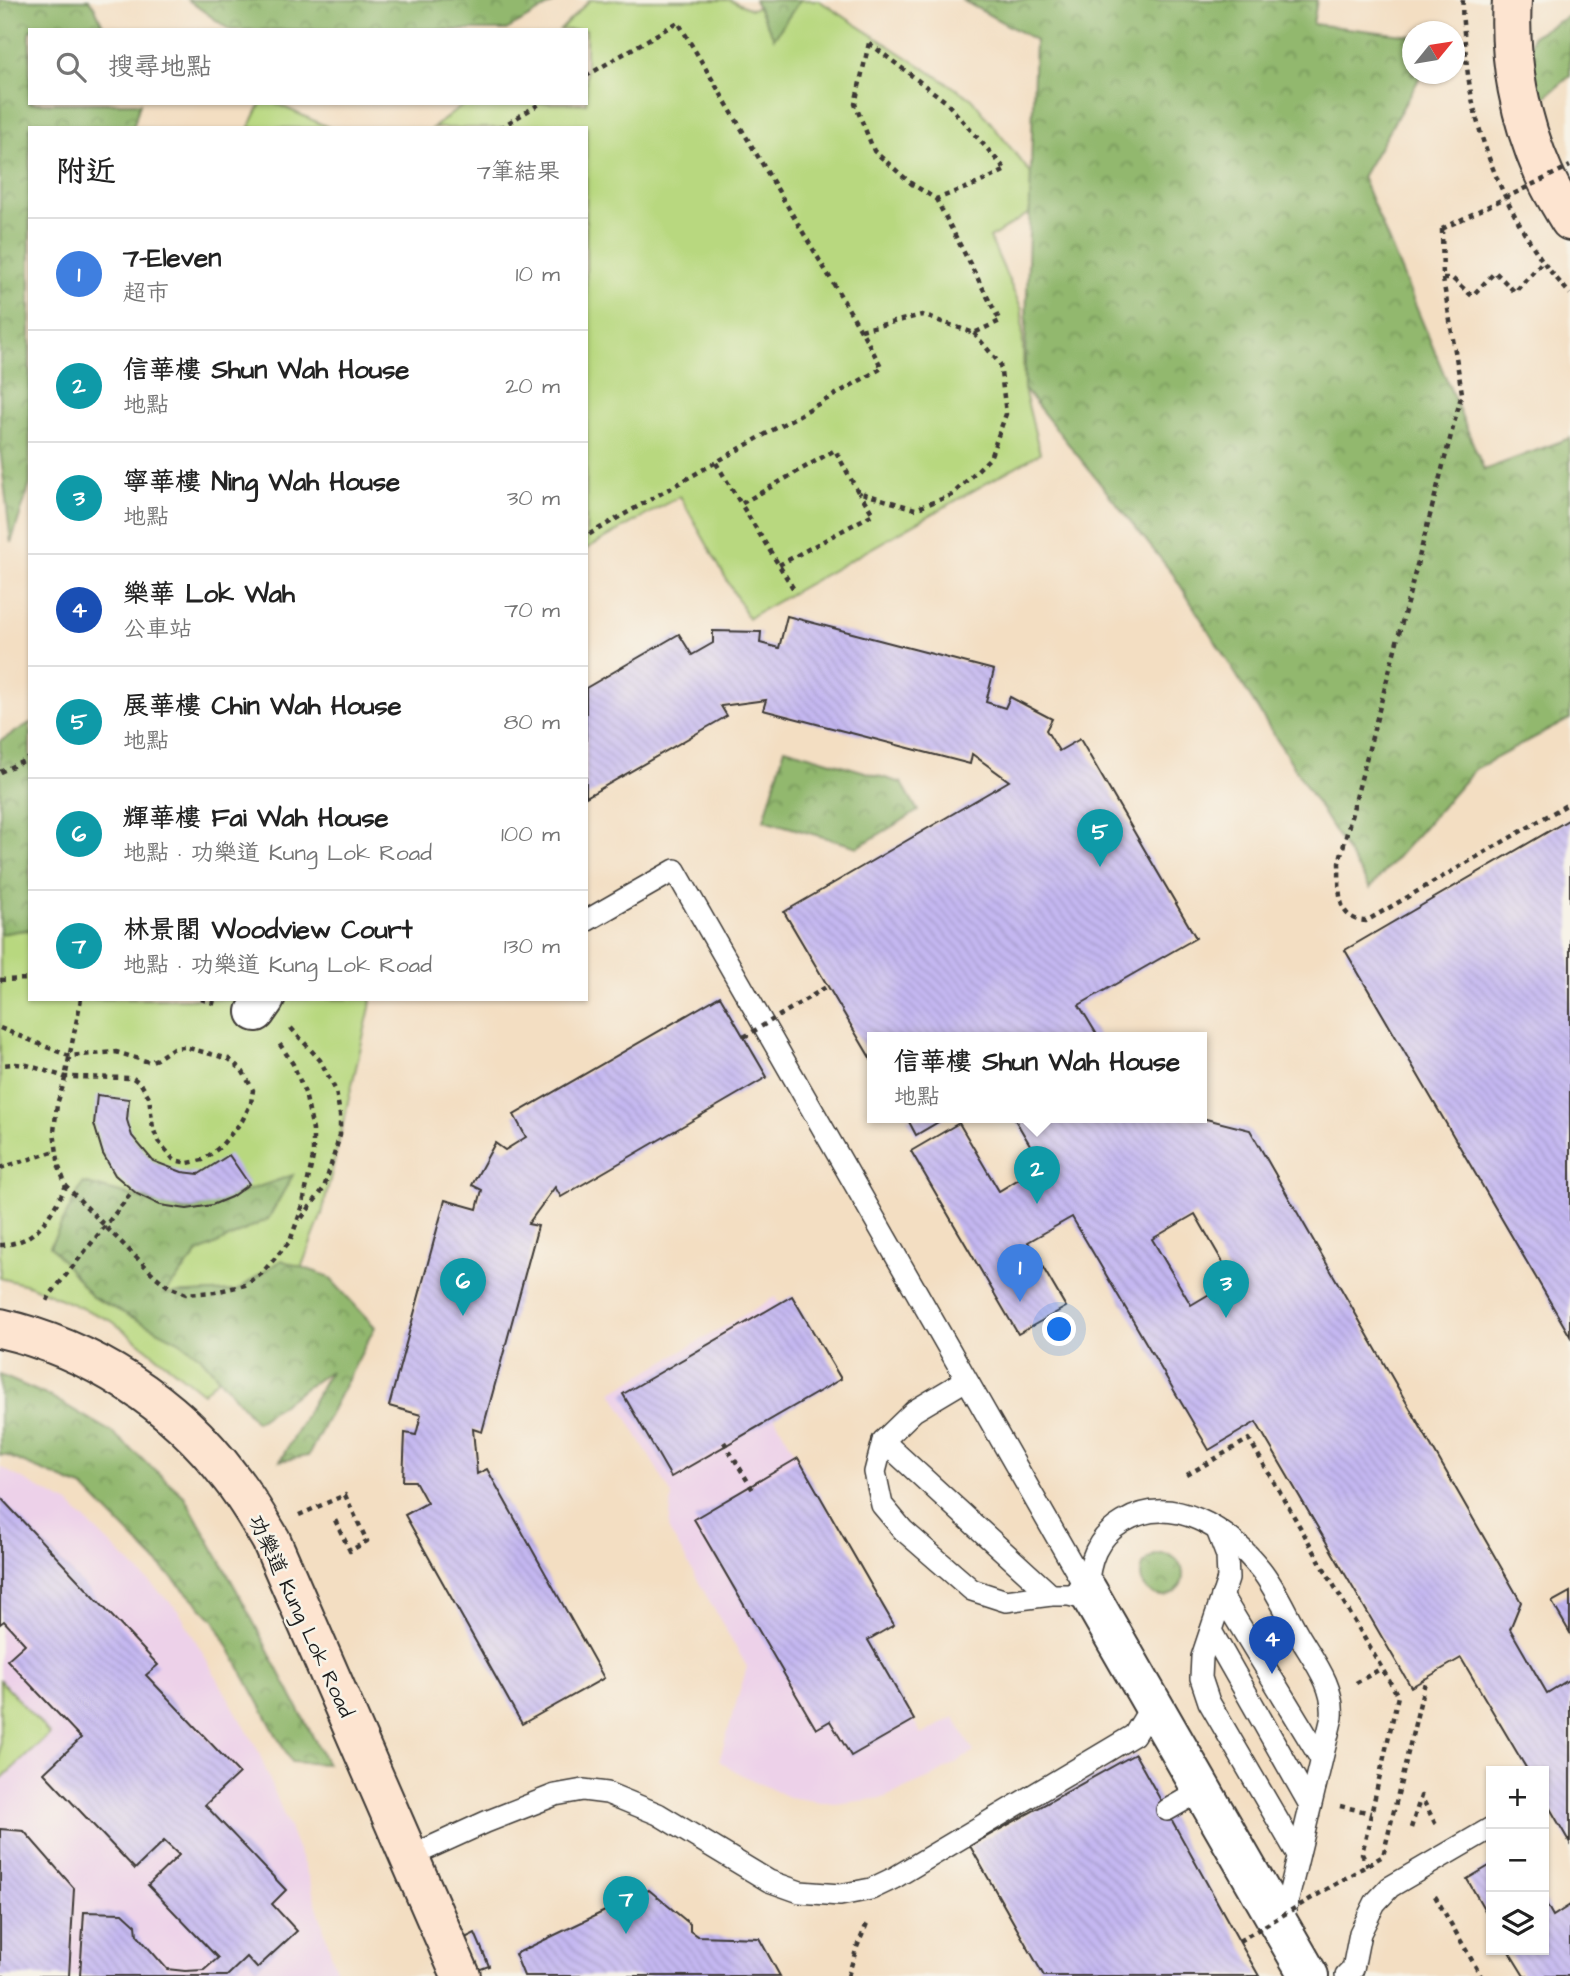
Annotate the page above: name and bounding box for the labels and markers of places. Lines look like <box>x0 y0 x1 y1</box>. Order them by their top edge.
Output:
pin: 5 <box>1077 809 1123 867</box>
pin: 2 <box>1014 1146 1060 1204</box>
pin: 1 <box>997 1244 1043 1302</box>
pin: 6 <box>440 1258 486 1316</box>
pin: 3 <box>1203 1260 1249 1318</box>
pin: 4 <box>1249 1616 1295 1674</box>
pin: 7 <box>603 1876 649 1934</box>

